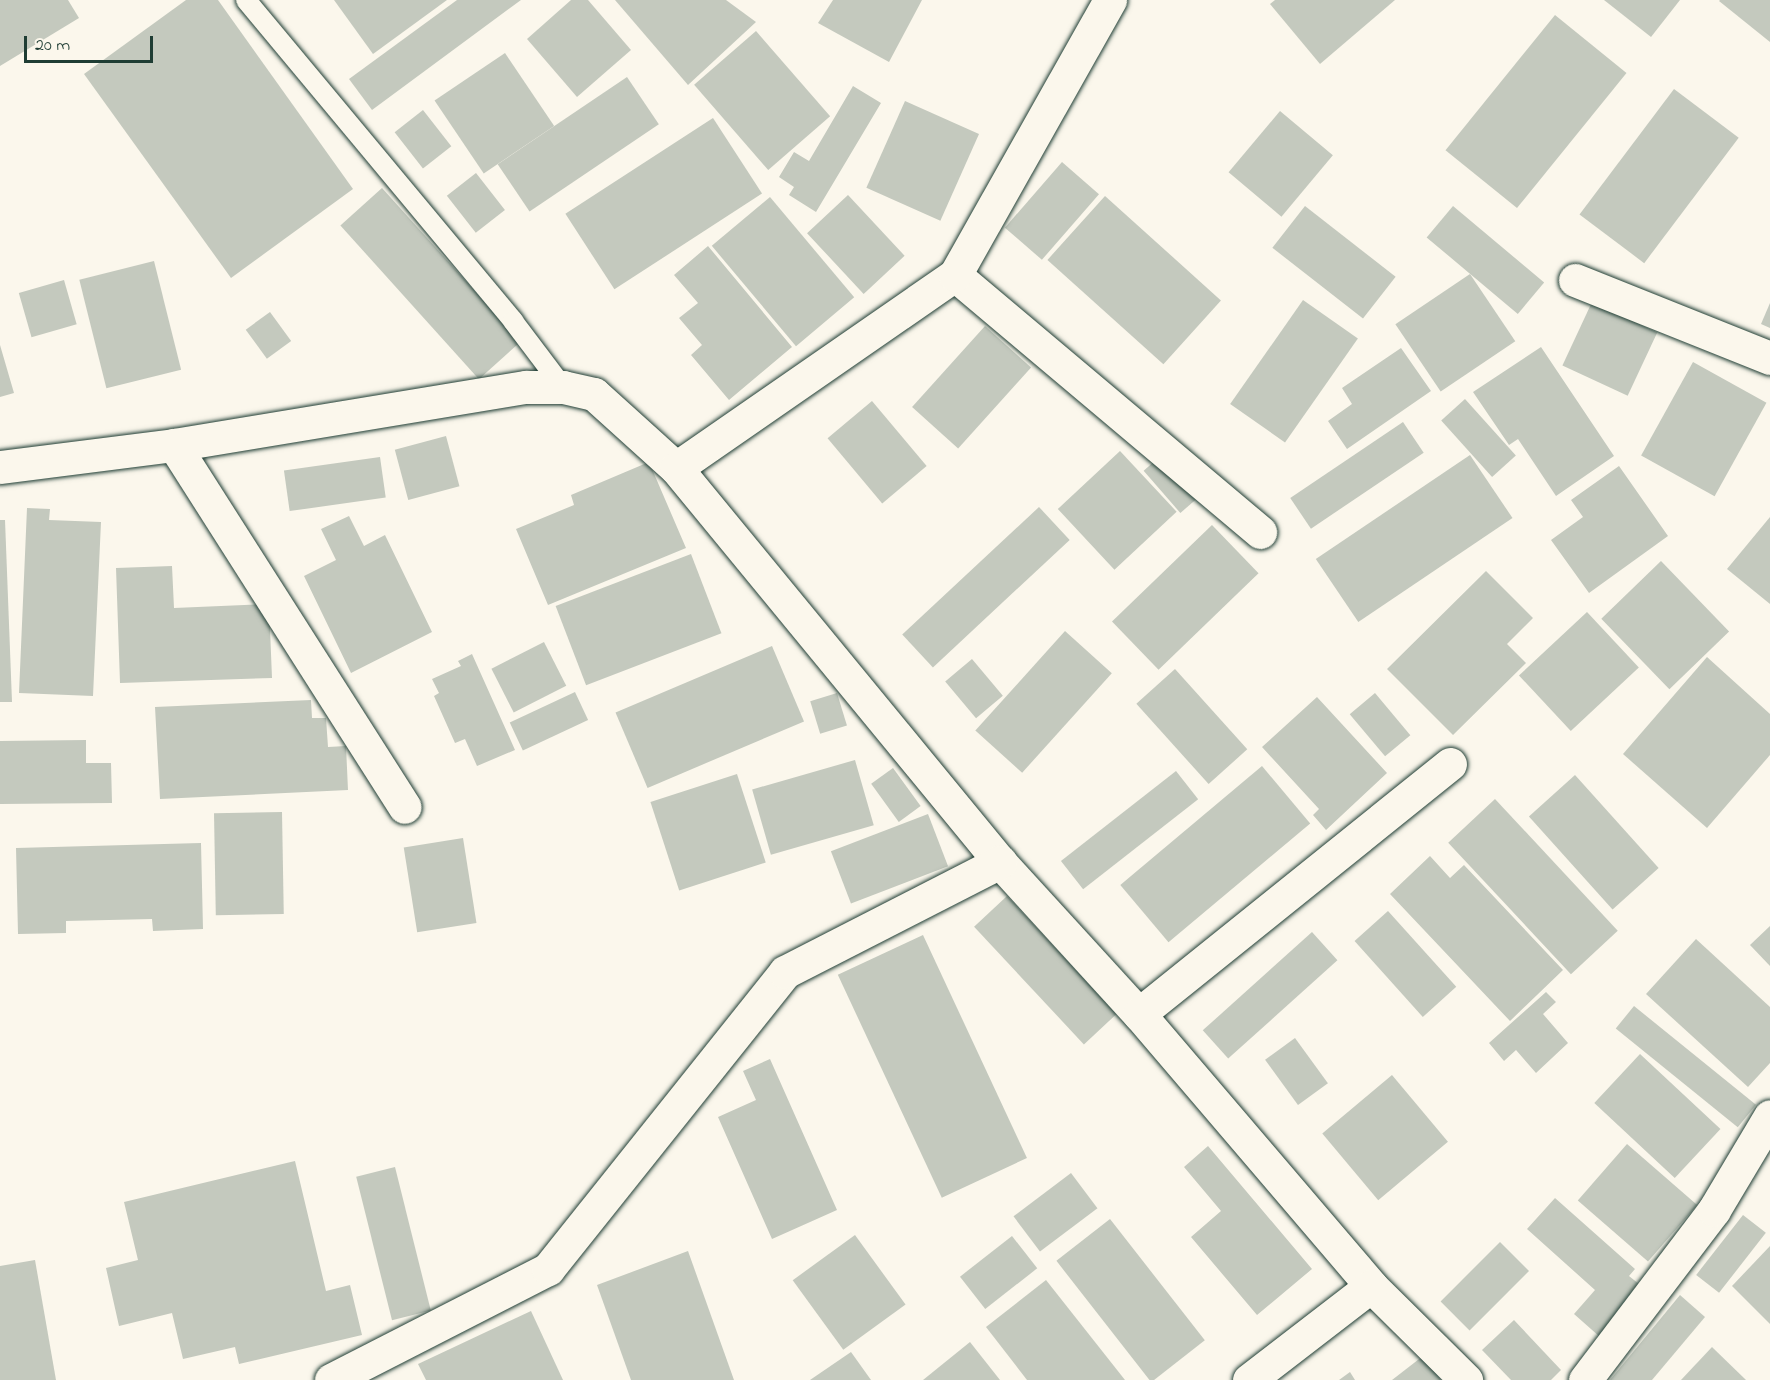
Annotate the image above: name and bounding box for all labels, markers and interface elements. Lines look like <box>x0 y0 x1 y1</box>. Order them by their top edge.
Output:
scale bar <box>27 24 156 62</box>
text: 20 m <box>35 33 70 59</box>

